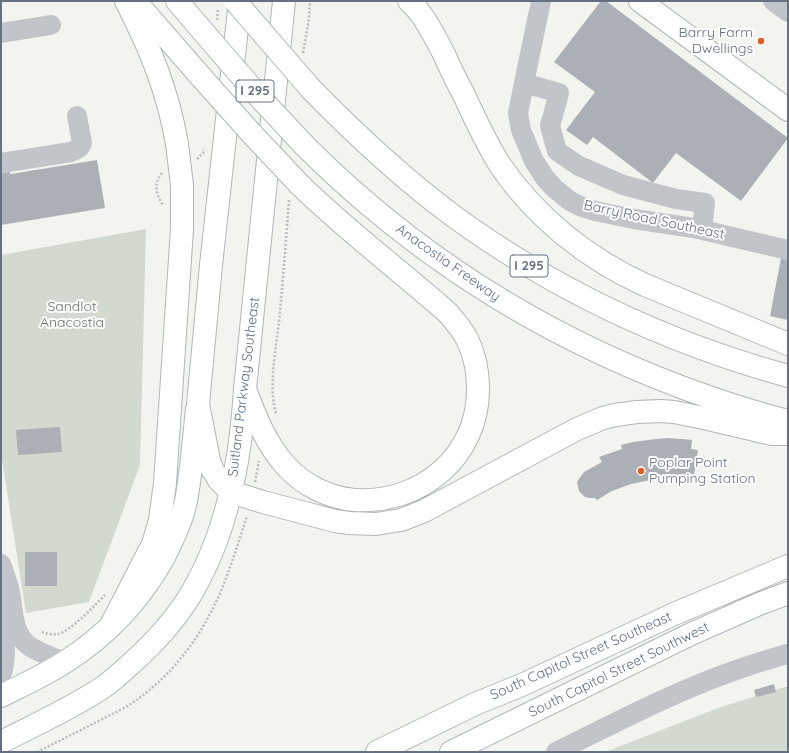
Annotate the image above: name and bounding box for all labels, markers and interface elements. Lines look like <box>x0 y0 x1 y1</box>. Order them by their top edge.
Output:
place label: Barry Farm Dwellings <box>679 25 753 58</box>
marker: Barry Farm Dwellings <box>756 36 766 46</box>
road number: I 295 <box>236 80 274 102</box>
street label: Barry Road Southeast <box>582 197 726 243</box>
street label: Anacostia Freeway <box>393 221 503 305</box>
road number: I 295 <box>510 255 548 277</box>
street label: Suitland Parkway Southeast <box>225 296 263 478</box>
park label: Sandlot Anacostia <box>40 299 104 332</box>
place label: Poplar Point Pumping Station <box>649 455 756 488</box>
marker: Poplar Point Pumping Station <box>636 466 646 476</box>
street label: South Capitol Street Southeast <box>488 608 674 704</box>
street label: South Capitol Street Southwest <box>526 619 712 721</box>

